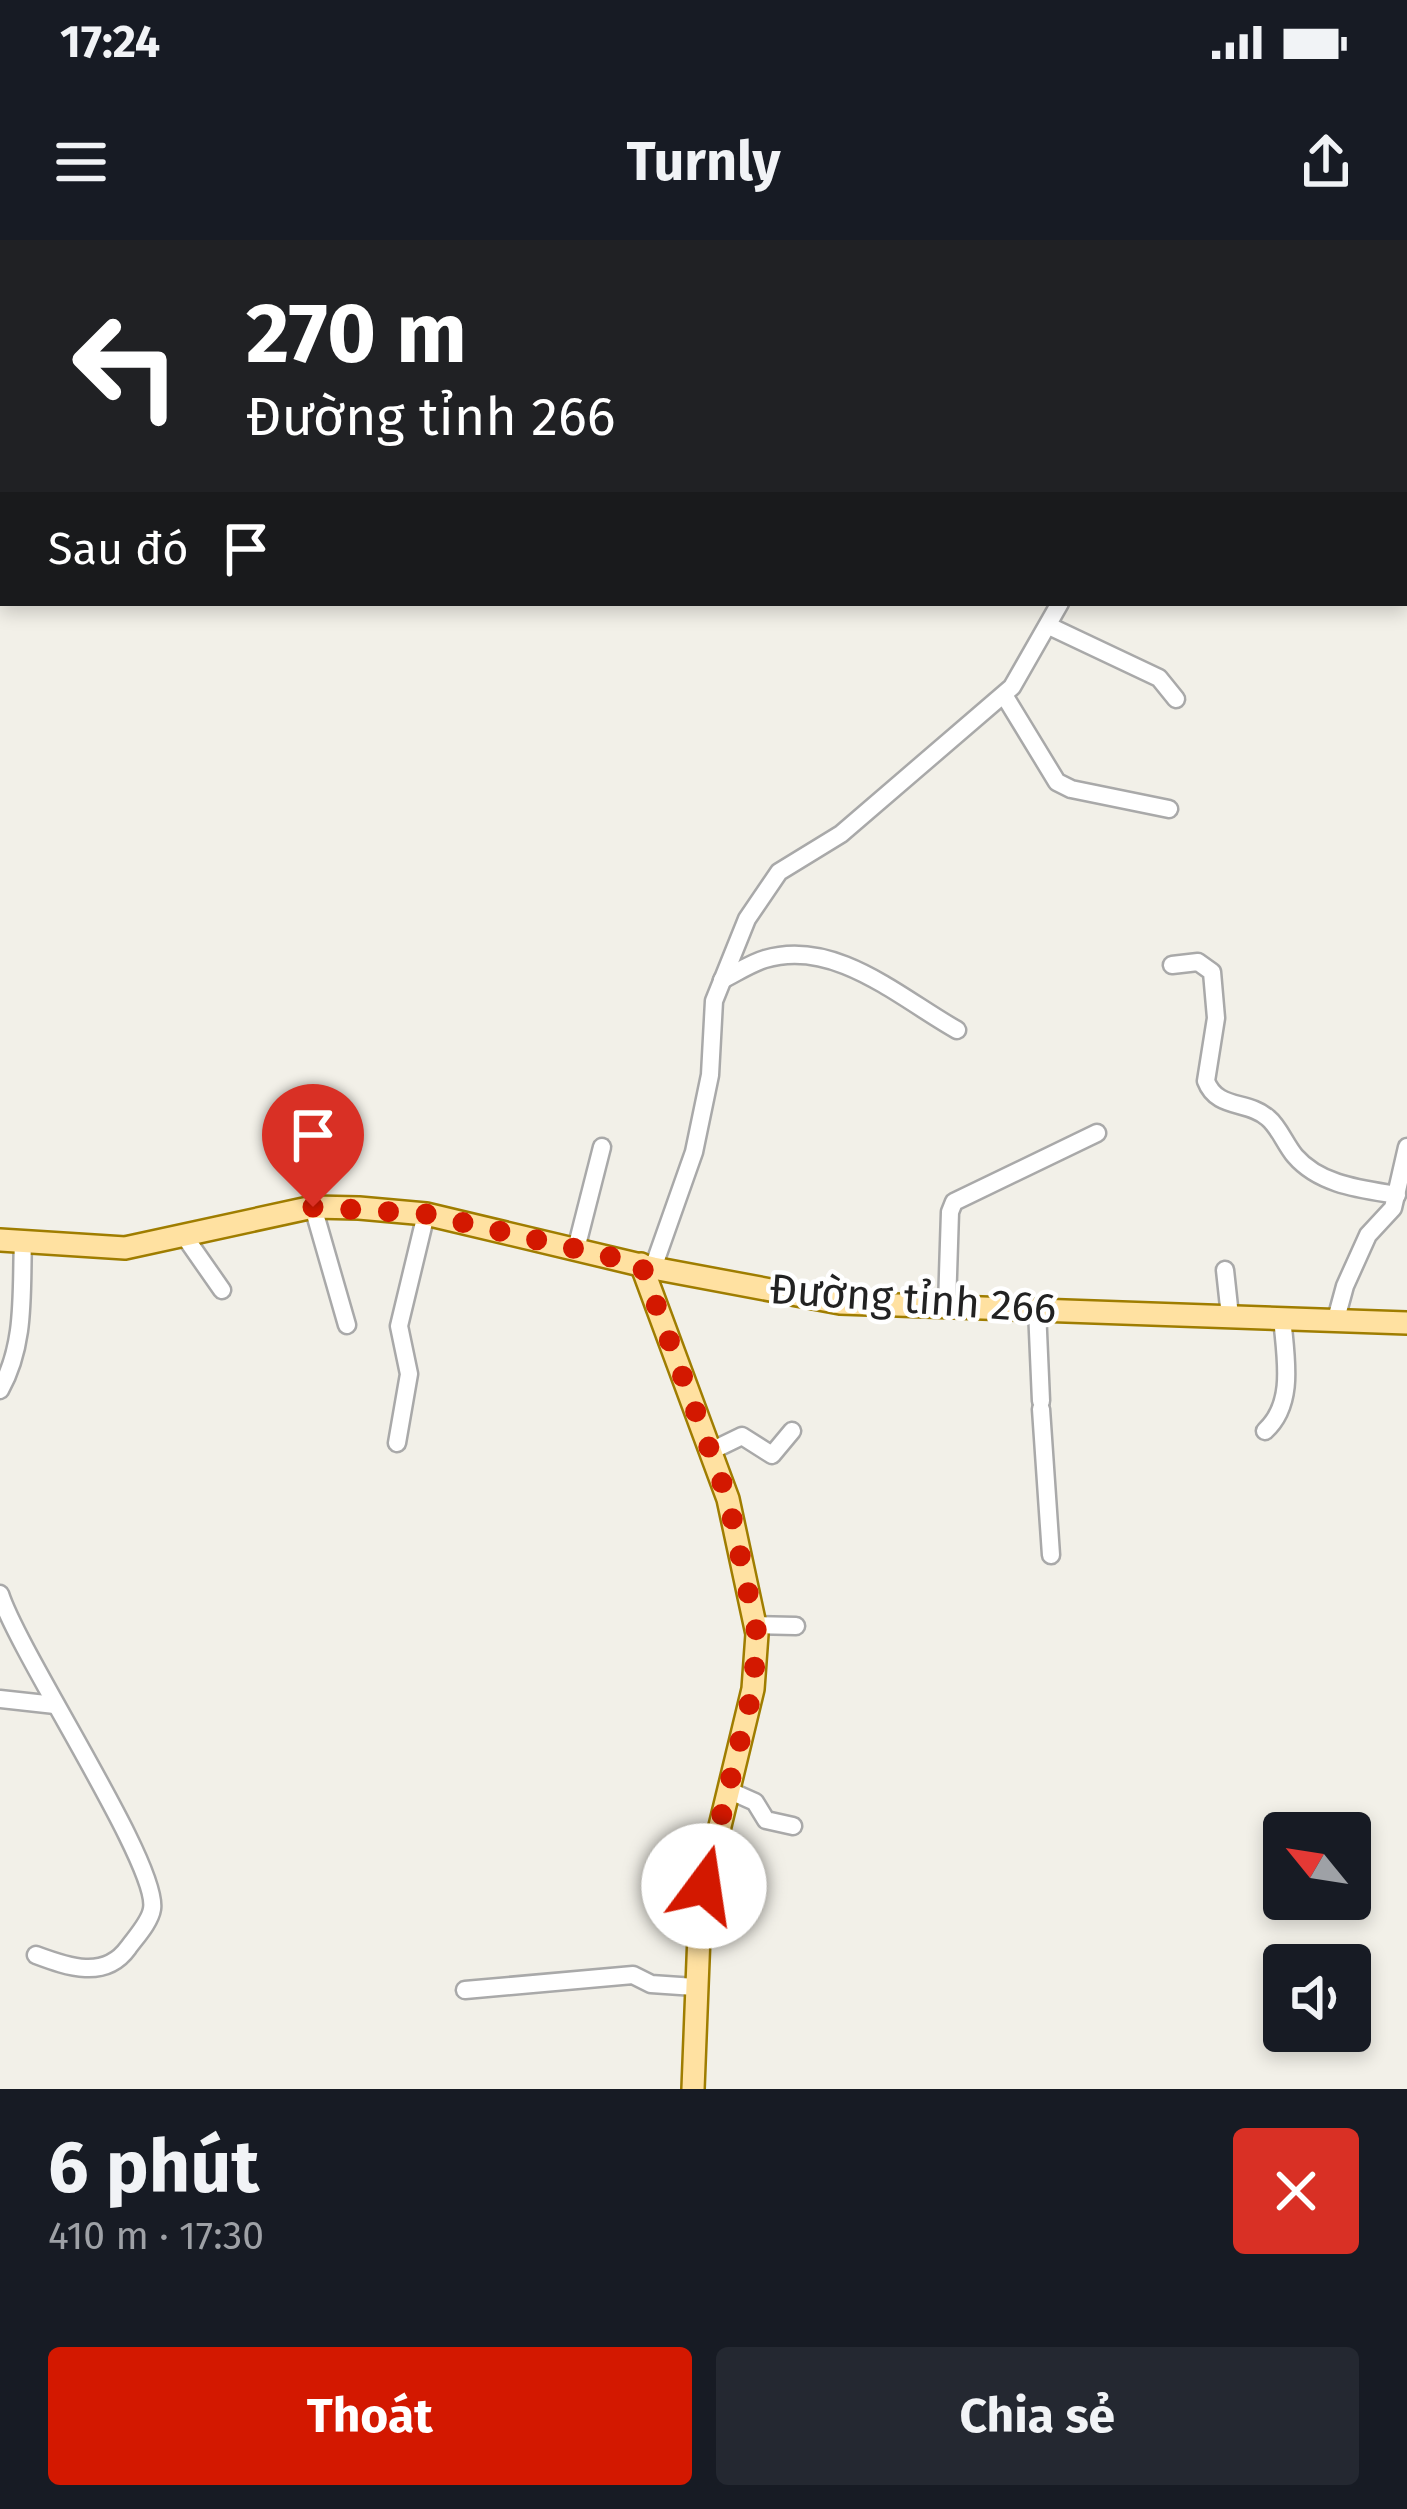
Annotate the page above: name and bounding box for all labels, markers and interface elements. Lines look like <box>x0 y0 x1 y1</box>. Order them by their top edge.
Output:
text: 17:24 <box>60 15 160 69</box>
icon: menu <box>48 129 114 195</box>
icon: share <box>1293 129 1359 195</box>
text: Turnly <box>626 130 781 194</box>
text: 270 m <box>246 283 467 384</box>
icon: left <box>48 288 204 444</box>
text: Đường tỉnh 266 <box>246 385 616 449</box>
icon: arrive <box>213 516 279 582</box>
text: Sau đó <box>48 522 189 576</box>
pin <box>262 1084 364 1207</box>
icon: arrive <box>280 1102 346 1168</box>
street label: Đường tỉnh 266 <box>768 1264 1058 1334</box>
north arrow <box>1263 1812 1371 1920</box>
map controls <box>1263 1812 1371 2052</box>
position arrow <box>641 1823 767 1949</box>
button: sound <box>1263 1944 1371 2052</box>
text: 6 phút <box>48 2125 259 2211</box>
button: close <box>1233 2128 1359 2254</box>
text: 410 m · 17:30 <box>48 2213 264 2259</box>
button: Thoát <box>48 2347 692 2485</box>
button: Chia sẻ <box>716 2347 1359 2485</box>

